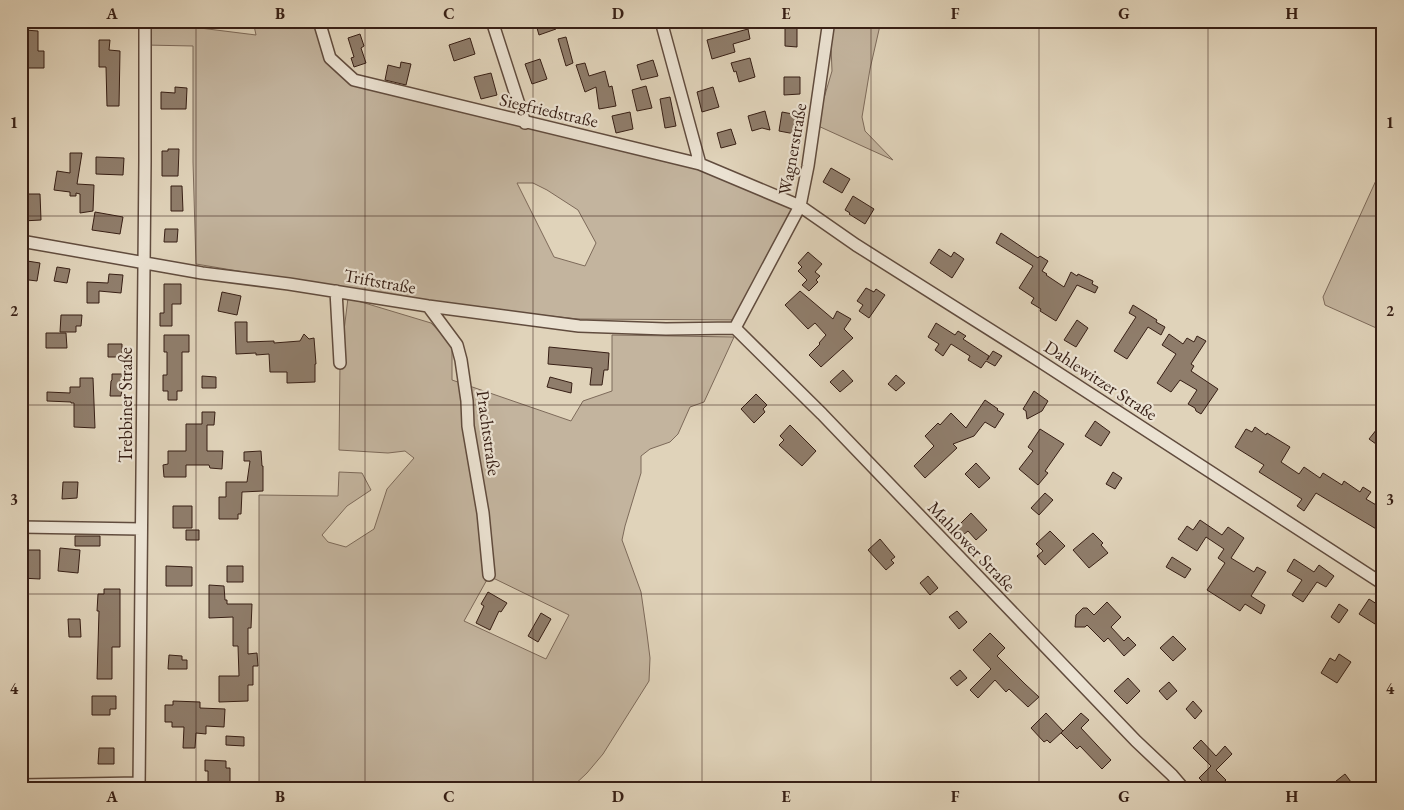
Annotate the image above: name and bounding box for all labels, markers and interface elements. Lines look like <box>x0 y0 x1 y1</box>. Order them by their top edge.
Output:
text: A <box>105 3 118 24</box>
text: B <box>275 3 285 24</box>
text: C <box>443 3 455 24</box>
text: D <box>612 3 624 24</box>
text: E <box>781 3 791 24</box>
text: F <box>951 3 960 24</box>
text: G <box>1118 3 1130 24</box>
text: H <box>1286 3 1299 24</box>
street label: Siegfriedstraße <box>497 87 601 133</box>
street label: Wagnerstraße <box>773 101 811 197</box>
text: 1 <box>10 112 18 133</box>
text: 1 <box>1386 112 1394 133</box>
street label: Triftstraße <box>342 263 418 299</box>
text: 2 <box>10 300 19 321</box>
text: 2 <box>1386 300 1395 321</box>
street label: Dahlewitzer Straße <box>1040 335 1162 425</box>
street label: Trebbiner Straße <box>114 347 137 463</box>
street label: Prachtstraße <box>472 389 506 477</box>
text: 3 <box>10 489 18 510</box>
text: 3 <box>1386 489 1394 510</box>
street label: Mahlower Straße <box>923 496 1021 596</box>
text: 4 <box>10 678 19 699</box>
text: 4 <box>1386 678 1395 699</box>
text: A <box>105 786 118 807</box>
text: B <box>275 786 285 807</box>
text: C <box>443 786 455 807</box>
text: D <box>612 786 624 807</box>
text: E <box>781 786 791 807</box>
text: F <box>951 786 960 807</box>
text: G <box>1118 786 1130 807</box>
text: H <box>1286 786 1299 807</box>

